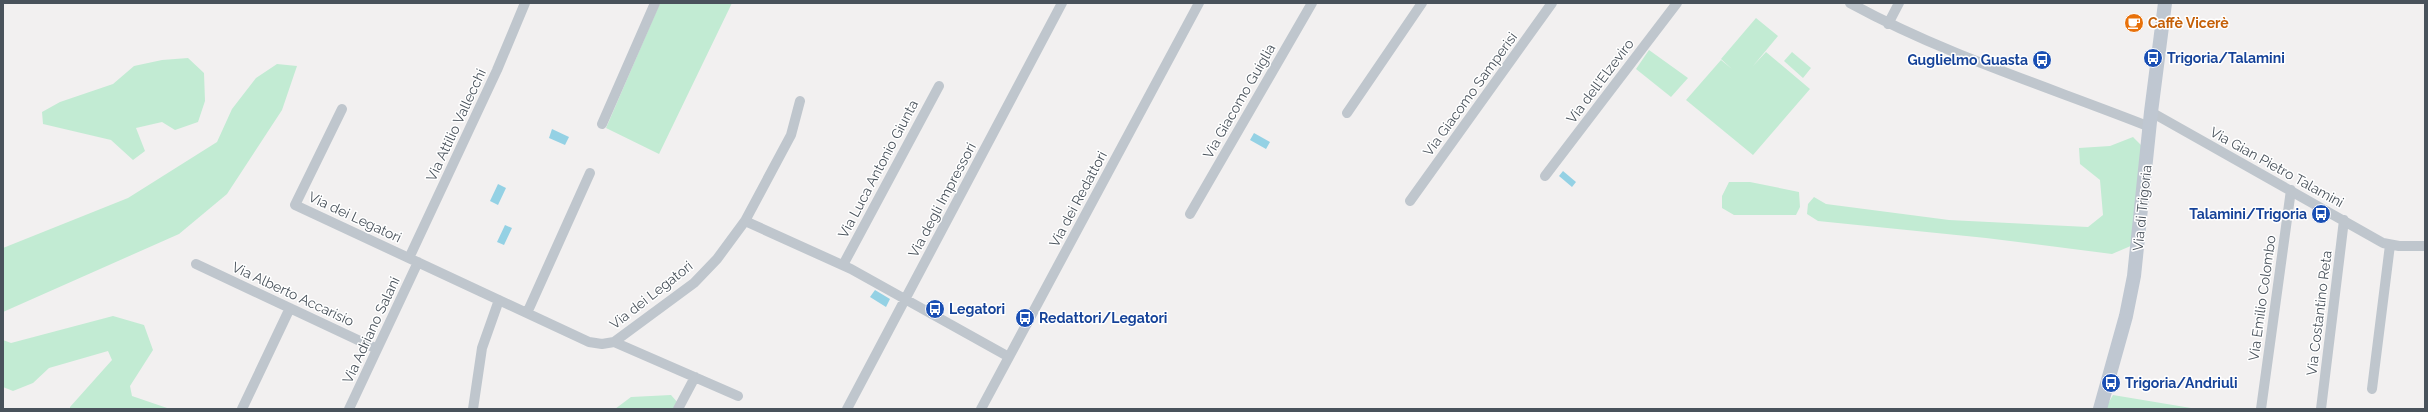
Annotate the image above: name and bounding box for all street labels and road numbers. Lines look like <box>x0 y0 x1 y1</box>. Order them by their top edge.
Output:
street label: Via Giacomo Samperisi <box>1420 29 1520 159</box>
street label: Via dell'Elzeviro <box>1563 36 1637 126</box>
street label: Via Giacomo Guiglia <box>1200 41 1278 161</box>
street label: Via Attilio Vallecchi <box>423 66 489 184</box>
street label: Via Luca Antonio Giunta <box>835 97 921 241</box>
street label: Via Gian Pietro Talamini <box>2207 124 2347 210</box>
street label: Via degli Impressori <box>905 140 979 260</box>
street label: Via dei Redattori <box>1046 148 1110 250</box>
street label: Via di Trigoria <box>2130 164 2154 252</box>
street label: Via dei Legatori <box>306 188 404 246</box>
street label: Via Emilio Colombo <box>2245 234 2279 362</box>
street label: Via Costantino Reta <box>2303 249 2335 377</box>
street label: Via dei Legatori <box>606 258 696 332</box>
street label: Via Alberto Accarisio <box>229 259 357 329</box>
street label: Via Adriano Salani <box>339 274 403 386</box>

